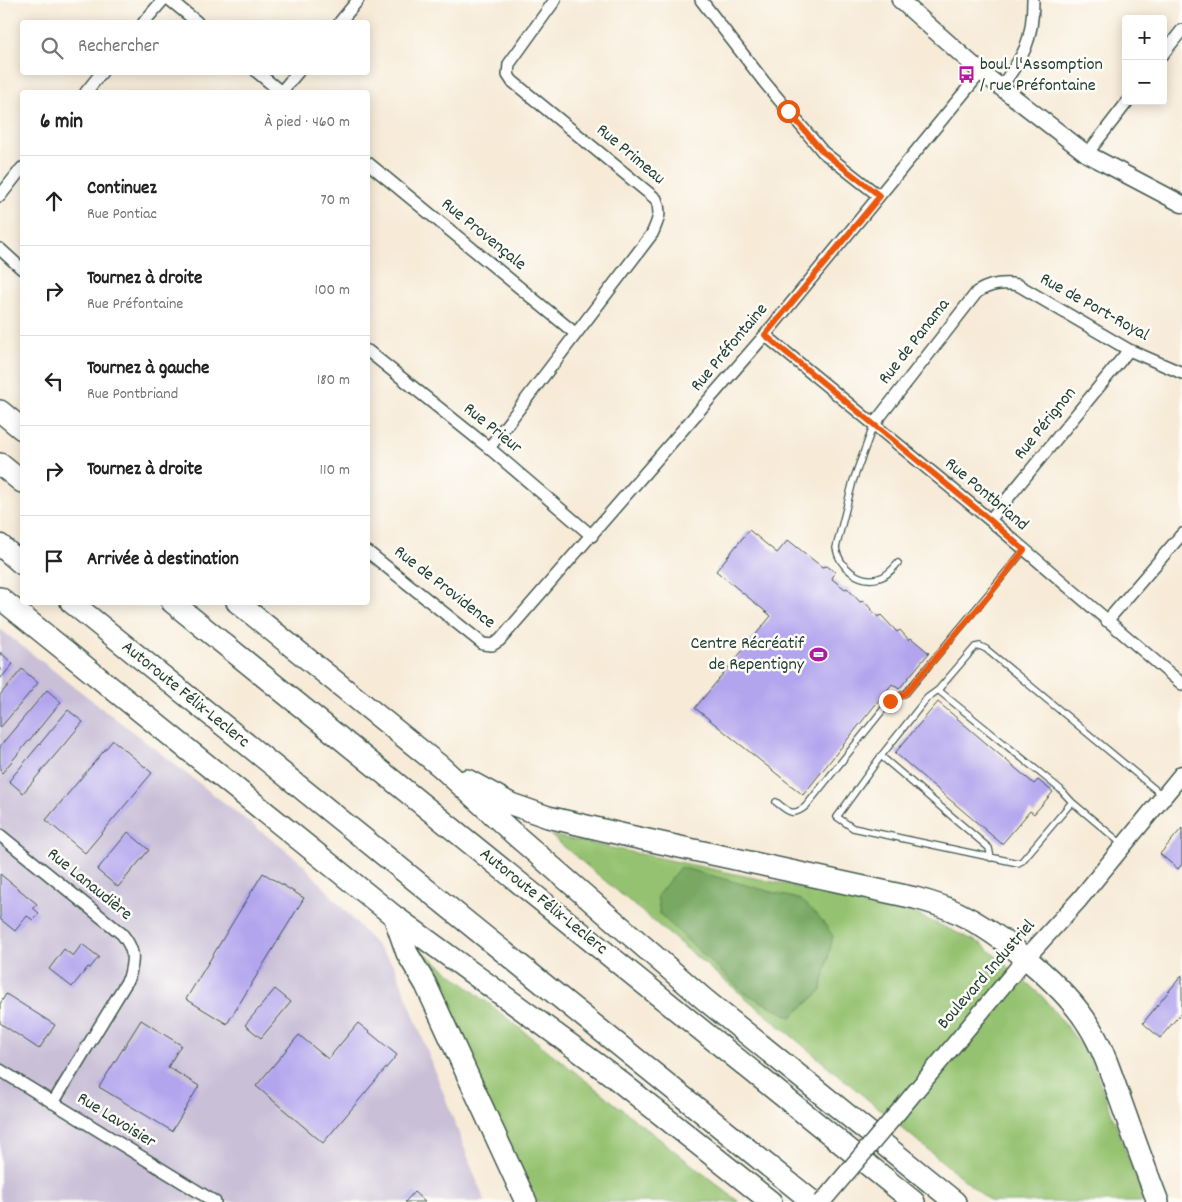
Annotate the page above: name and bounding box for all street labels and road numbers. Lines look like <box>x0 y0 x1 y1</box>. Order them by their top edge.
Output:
street label: Rue Primeau <box>590 119 670 191</box>
street label: Rue Provençale <box>435 193 531 277</box>
street label: Rue de Port-Royal <box>1035 268 1154 349</box>
street label: Rue de Panama <box>873 293 957 390</box>
street label: Rue Préfontaine <box>686 298 774 398</box>
street label: Rue Pérignon <box>1009 382 1083 466</box>
street label: Rue Prieur <box>457 398 527 461</box>
street label: Rue Pontbriand <box>939 452 1033 538</box>
street label: Rue de Providence <box>388 540 500 636</box>
street label: Autoroute Félix-Leclerc <box>116 636 254 754</box>
street label: Rue Lanaudière <box>41 843 137 927</box>
street label: Autoroute Félix-Leclerc <box>474 843 612 961</box>
street label: Boulevard Industriel <box>932 914 1042 1035</box>
street label: Rue Lavoisier <box>72 1087 160 1155</box>

